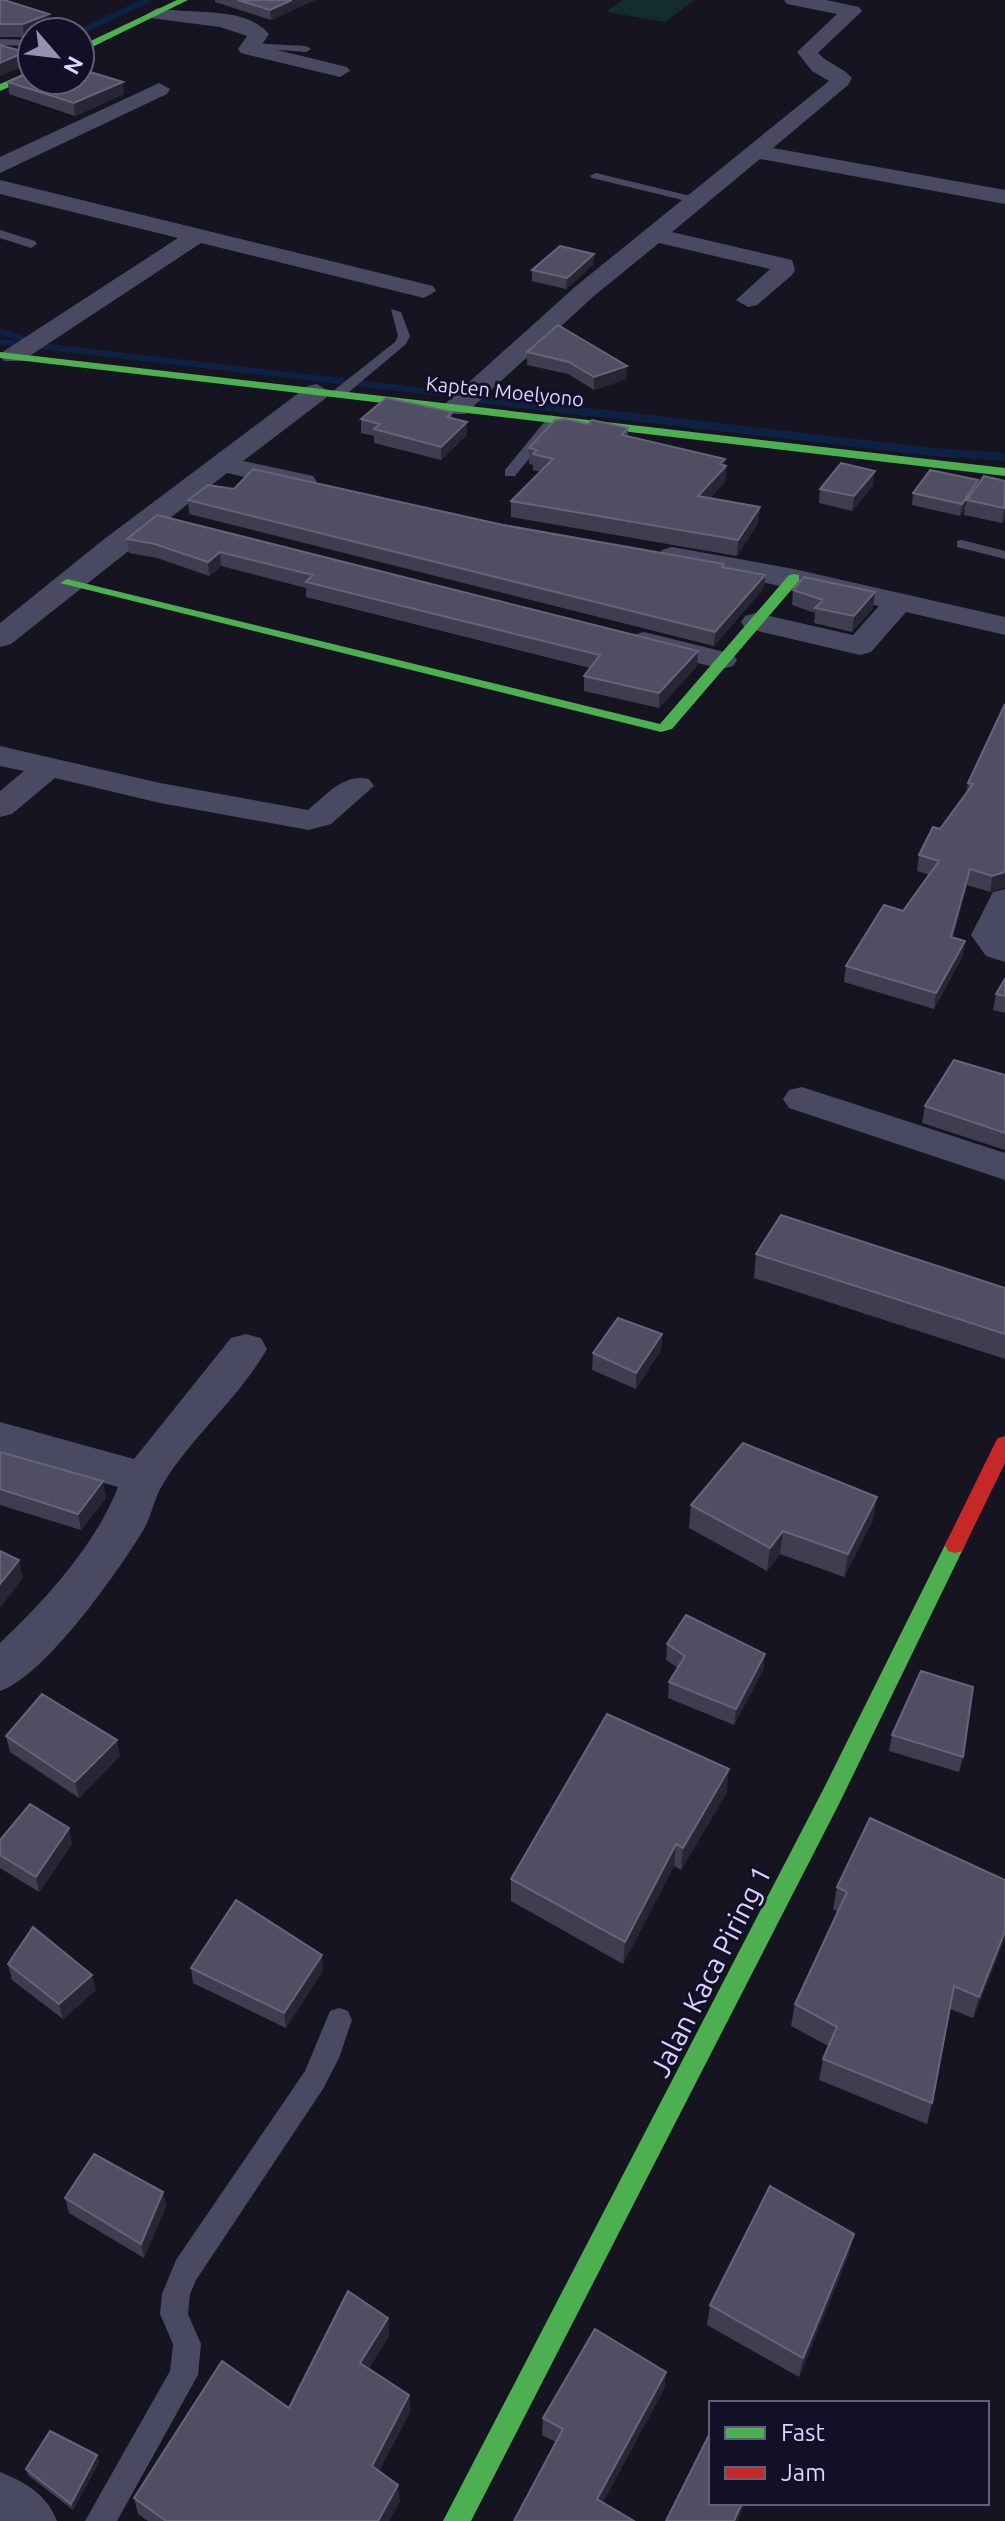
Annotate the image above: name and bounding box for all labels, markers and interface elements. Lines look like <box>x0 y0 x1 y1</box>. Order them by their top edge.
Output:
north arrow <box>16 16 96 96</box>
text: N <box>59 53 89 79</box>
street label: Kapten Moelyono <box>425 371 585 411</box>
street label: Jalan Kaca Piring 1 <box>643 1860 777 2082</box>
legend <box>709 2401 989 2505</box>
text: Fast <box>781 2419 825 2446</box>
text: Jam <box>781 2459 826 2486</box>

